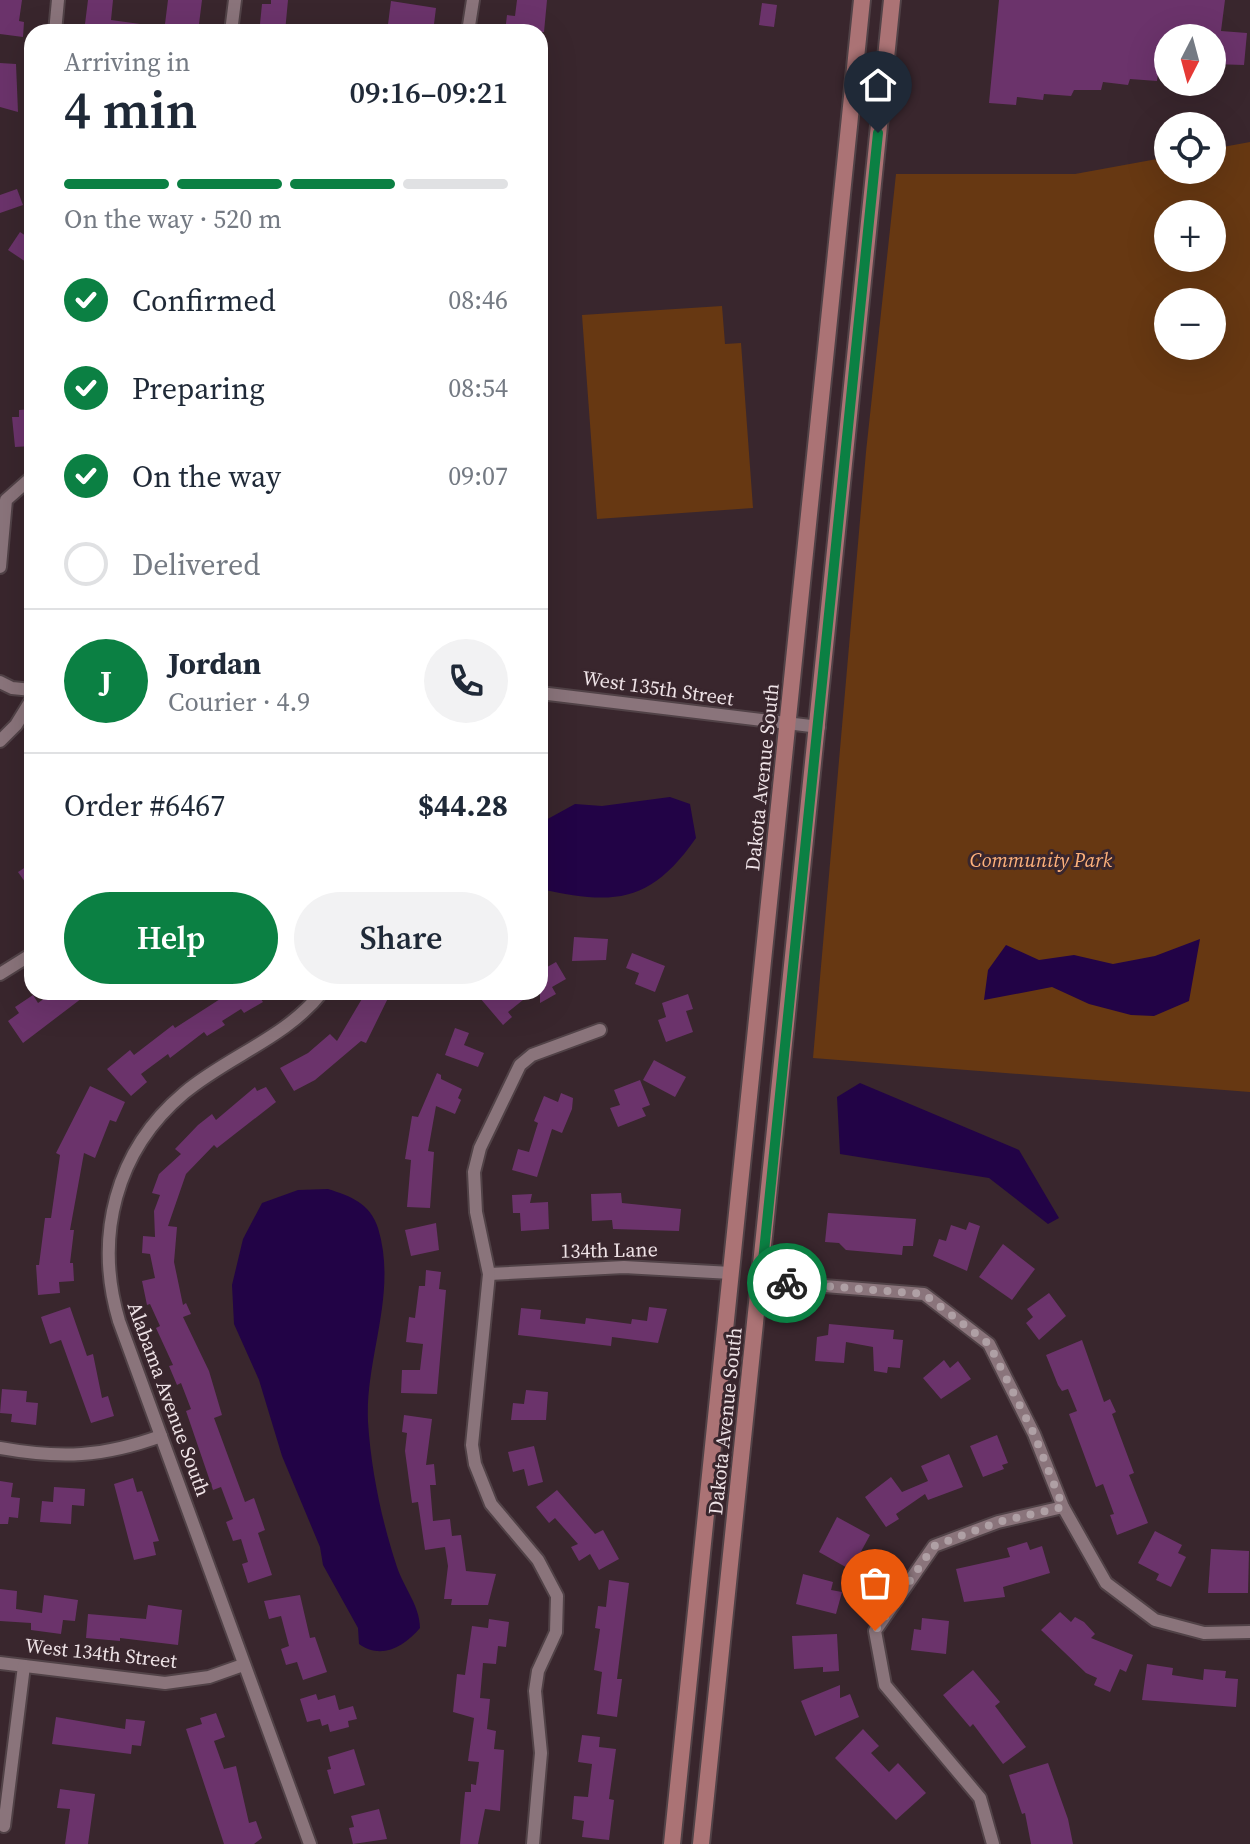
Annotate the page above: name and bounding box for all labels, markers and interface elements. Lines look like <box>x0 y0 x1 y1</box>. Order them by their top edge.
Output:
north arrow <box>1154 24 1226 96</box>
map controls <box>1154 24 1226 360</box>
text: Arriving in <box>64 44 190 80</box>
pin <box>844 51 912 133</box>
icon: home <box>856 63 900 107</box>
text: 09:16–09:21 <box>349 72 508 113</box>
text: 4 min <box>64 74 197 145</box>
button: locate <box>1154 112 1226 184</box>
button: + <box>1154 200 1226 272</box>
text: On the way · 520 m <box>64 201 282 237</box>
icon: check <box>64 278 108 322</box>
text: Confirmed <box>132 280 276 321</box>
text: 08:46 <box>448 282 508 318</box>
button: − <box>1154 288 1226 360</box>
icon: check <box>64 366 108 410</box>
text: Preparing <box>132 368 265 409</box>
text: 08:54 <box>448 370 508 406</box>
icon: check <box>64 454 108 498</box>
text: On the way <box>132 456 281 497</box>
text: 09:07 <box>448 458 508 494</box>
text: Delivered <box>132 544 260 585</box>
button: phone <box>424 639 508 723</box>
text: Jordan <box>168 643 261 684</box>
text: J <box>100 661 112 702</box>
street label: West 135th Street <box>580 664 736 713</box>
street label: Dakota Avenue South <box>738 682 786 872</box>
text: Courier · 4.9 <box>168 684 310 720</box>
text: Order #6467 <box>64 785 225 826</box>
text: $44.28 <box>418 785 508 826</box>
park label: Community Park <box>970 846 1113 874</box>
button: Help <box>64 892 278 984</box>
button: Share <box>294 892 508 984</box>
street label: 134th Lane <box>560 1235 658 1265</box>
courier <box>747 1243 827 1323</box>
icon: bike <box>765 1261 809 1305</box>
street label: Alabama Avenue South <box>121 1298 217 1500</box>
street label: Dakota Avenue South <box>701 1326 749 1516</box>
pin <box>841 1549 909 1631</box>
icon: bag <box>853 1561 897 1605</box>
street label: West 134th Street <box>24 1631 179 1675</box>

